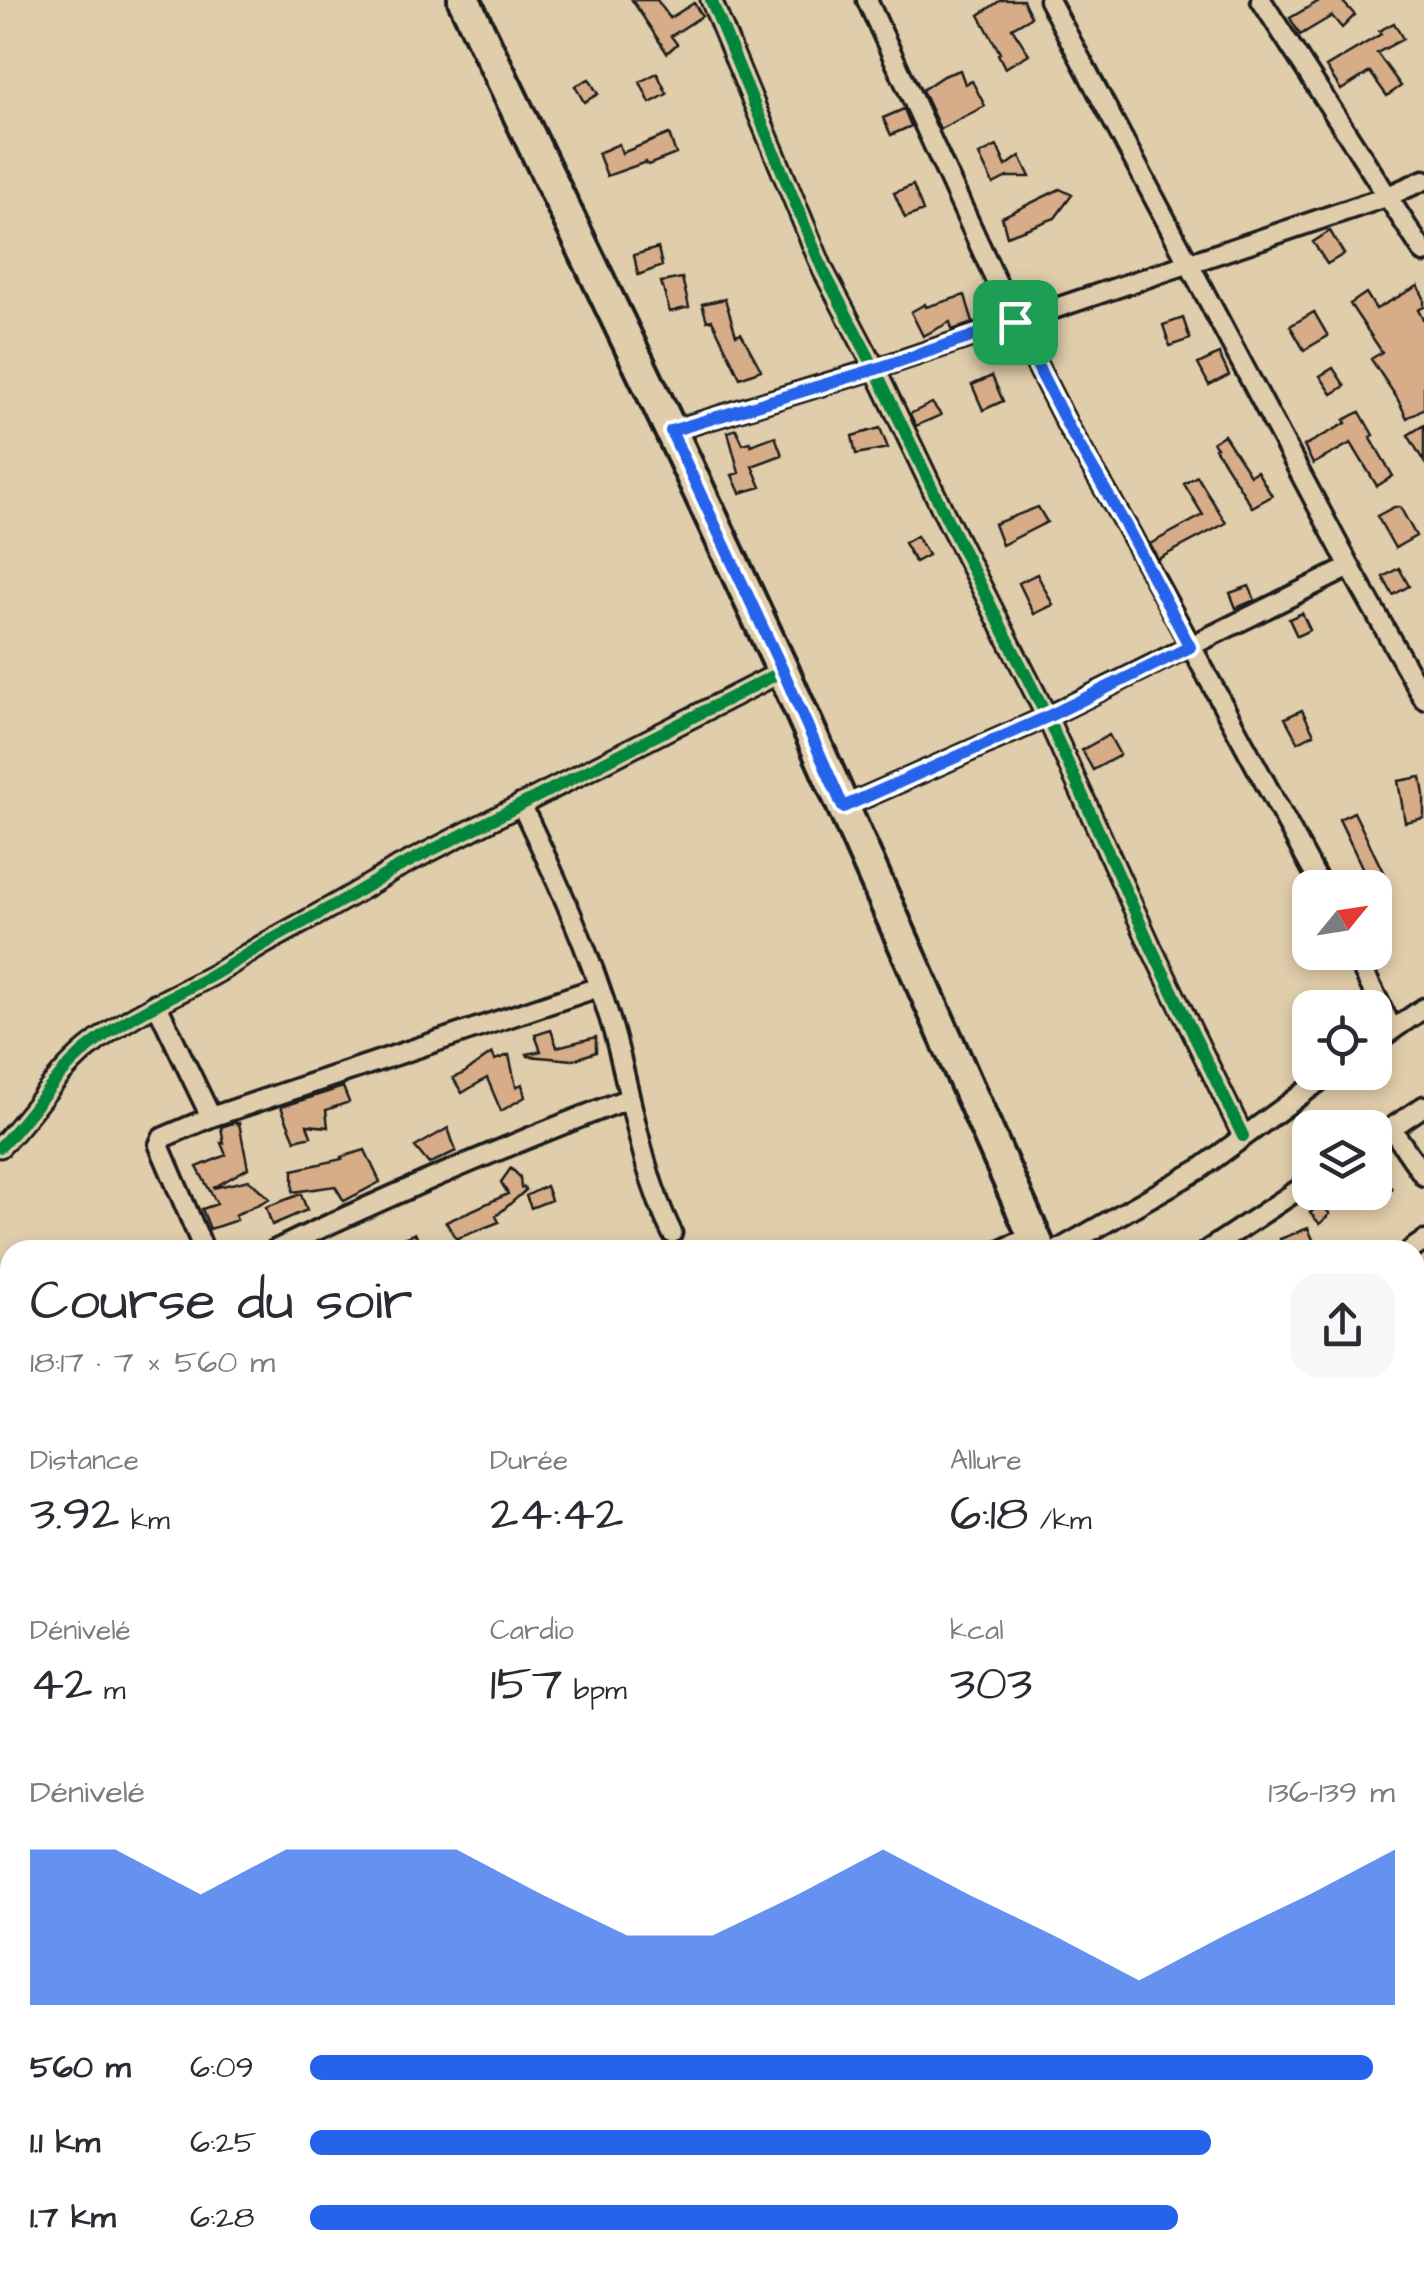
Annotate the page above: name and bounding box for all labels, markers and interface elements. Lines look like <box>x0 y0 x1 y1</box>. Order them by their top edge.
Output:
pin <box>973 280 1058 365</box>
icon: arrive <box>988 295 1043 350</box>
north arrow <box>1292 870 1392 970</box>
map controls <box>1292 870 1392 1210</box>
button: locate <box>1292 990 1392 1090</box>
button: layers <box>1292 1110 1392 1210</box>
text: Course du soir <box>30 1264 413 1340</box>
button: share <box>1290 1273 1395 1378</box>
text: 18:17 · 7 × 560 m <box>30 1340 275 1385</box>
text: Distance <box>30 1441 139 1480</box>
text: Durée <box>490 1441 568 1480</box>
text: Allure <box>950 1441 1022 1480</box>
text: 3.92 <box>30 1480 120 1549</box>
text: 24:42 <box>490 1480 624 1549</box>
text: 6:18 <box>950 1480 1029 1549</box>
text: km <box>120 1501 170 1540</box>
text: /km <box>1029 1501 1091 1540</box>
text: Dénivelé <box>30 1611 131 1650</box>
text: Cardio <box>490 1611 574 1650</box>
text: kcal <box>950 1611 1004 1650</box>
text: 42 <box>30 1650 93 1719</box>
text: 157 <box>490 1650 563 1719</box>
text: 303 <box>950 1650 1032 1719</box>
text: m <box>93 1671 126 1710</box>
text: bpm <box>563 1671 627 1710</box>
text: Dénivelé <box>30 1770 145 1815</box>
text: 136–139 m <box>1268 1770 1395 1815</box>
text: 560 m <box>30 2045 131 2090</box>
text: 6:09 <box>190 2045 254 2090</box>
text: 1.1 km <box>30 2120 100 2165</box>
text: 6:25 <box>190 2120 256 2165</box>
text: 1.7 km <box>30 2195 116 2240</box>
text: 6:28 <box>190 2195 254 2240</box>

